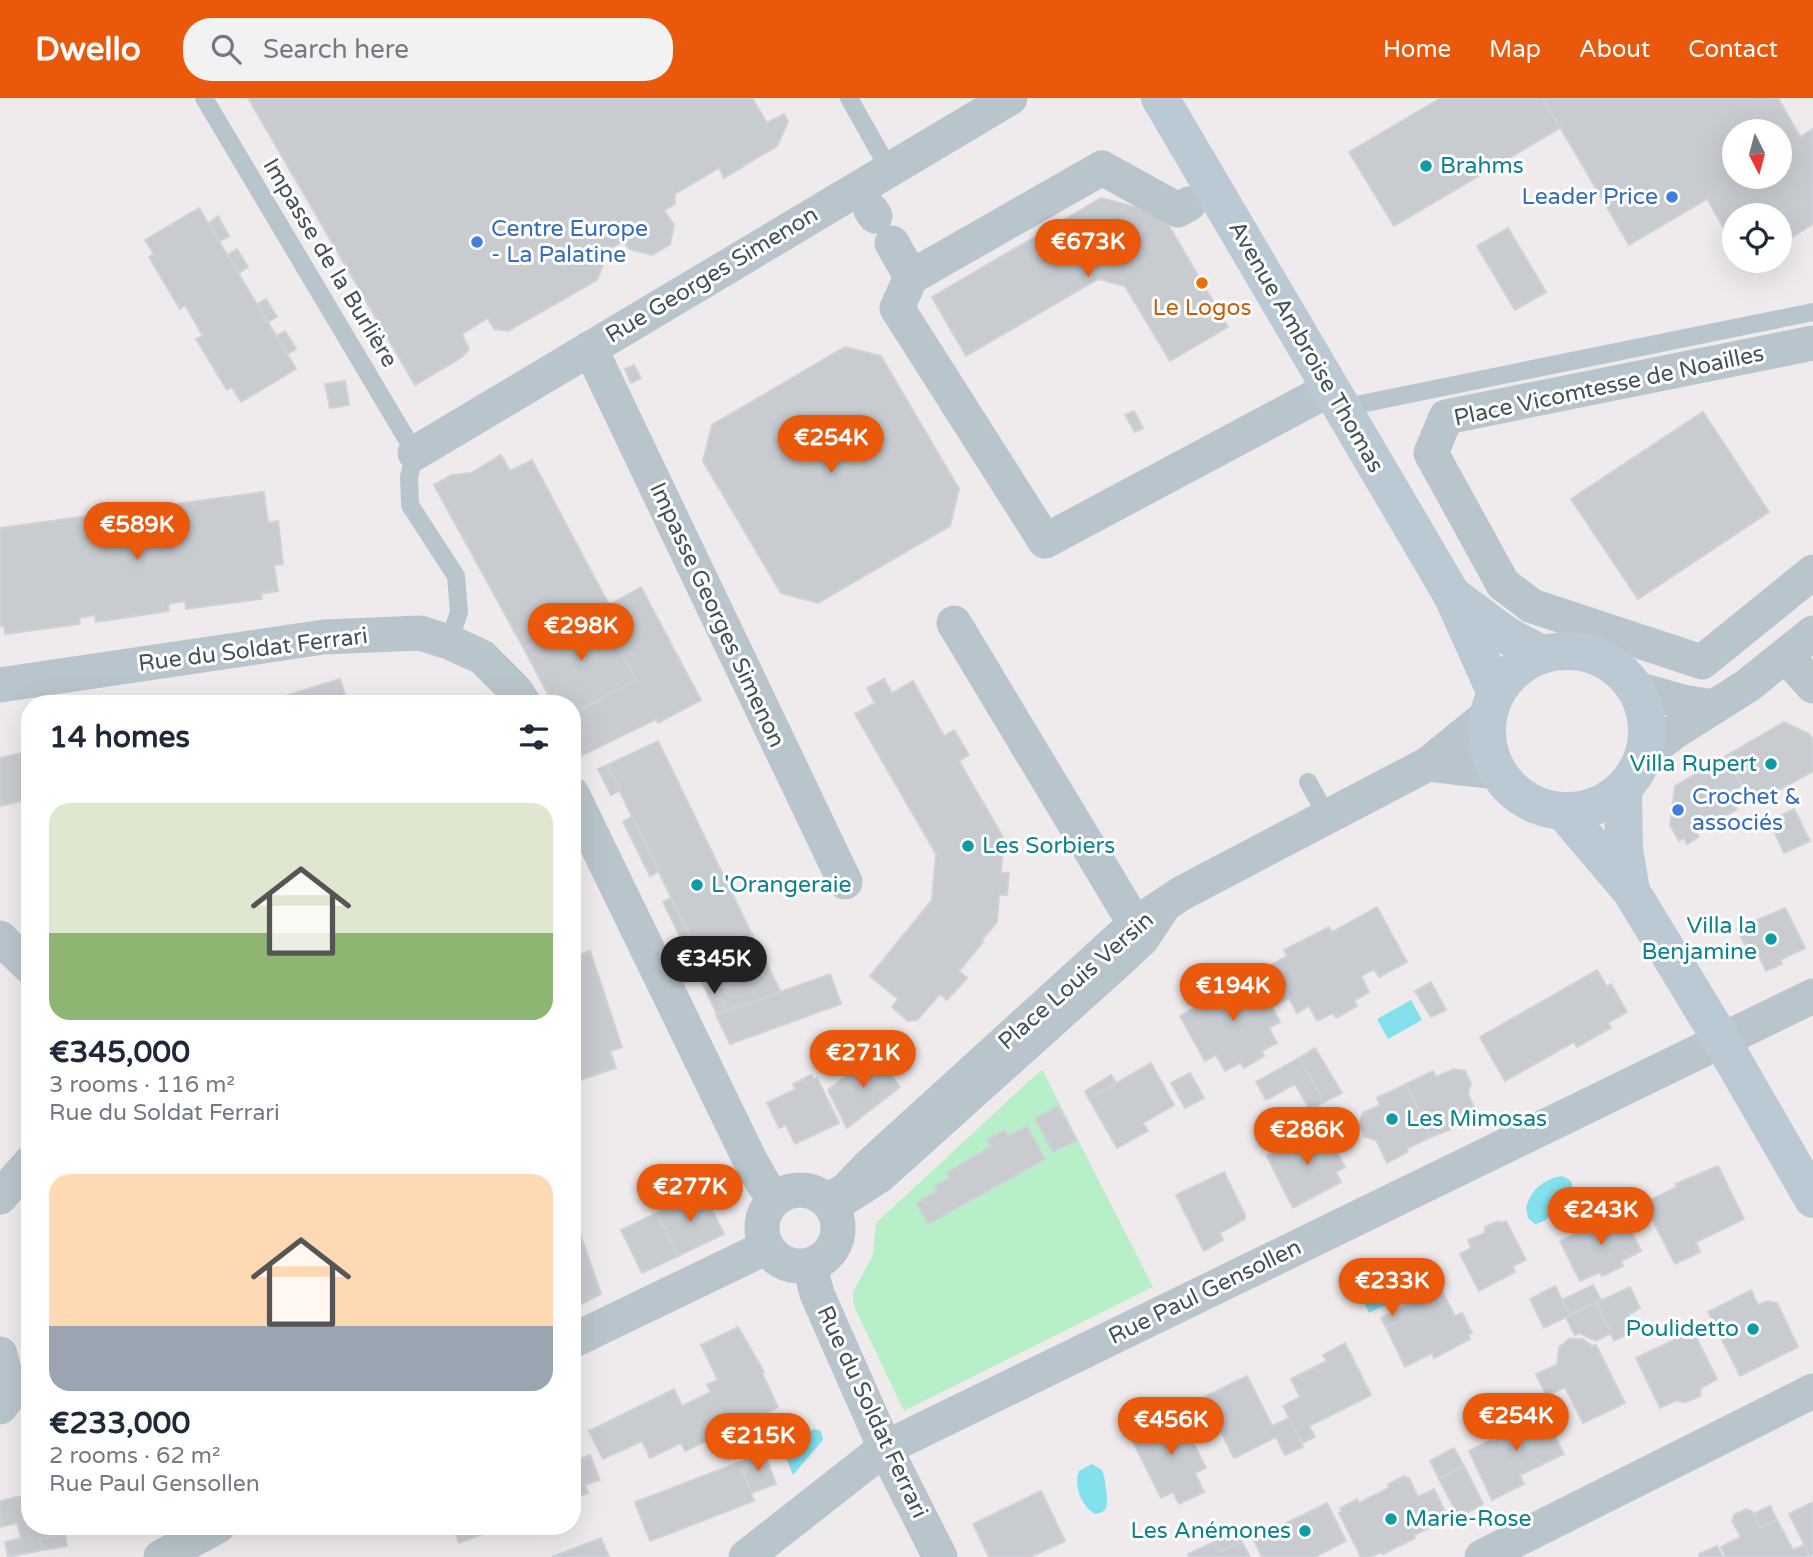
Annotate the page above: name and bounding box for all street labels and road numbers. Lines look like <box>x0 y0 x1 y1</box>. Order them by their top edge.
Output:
street label: Impasse de la Burlière <box>257 154 403 372</box>
street label: Rue Georges Simenon <box>601 201 823 349</box>
street label: Avenue Ambroise Thomas <box>1222 216 1390 478</box>
street label: Place Vicomtesse de Noailles <box>1451 339 1767 433</box>
street label: Impasse Georges Simenon <box>643 478 791 752</box>
street label: Rue du Soldat Ferrari <box>137 622 369 678</box>
street label: Place Louis Versin <box>993 906 1159 1056</box>
street label: Rue Paul Gensollen <box>1104 1233 1306 1351</box>
street label: Rue du Soldat Ferrari <box>811 1301 933 1523</box>

